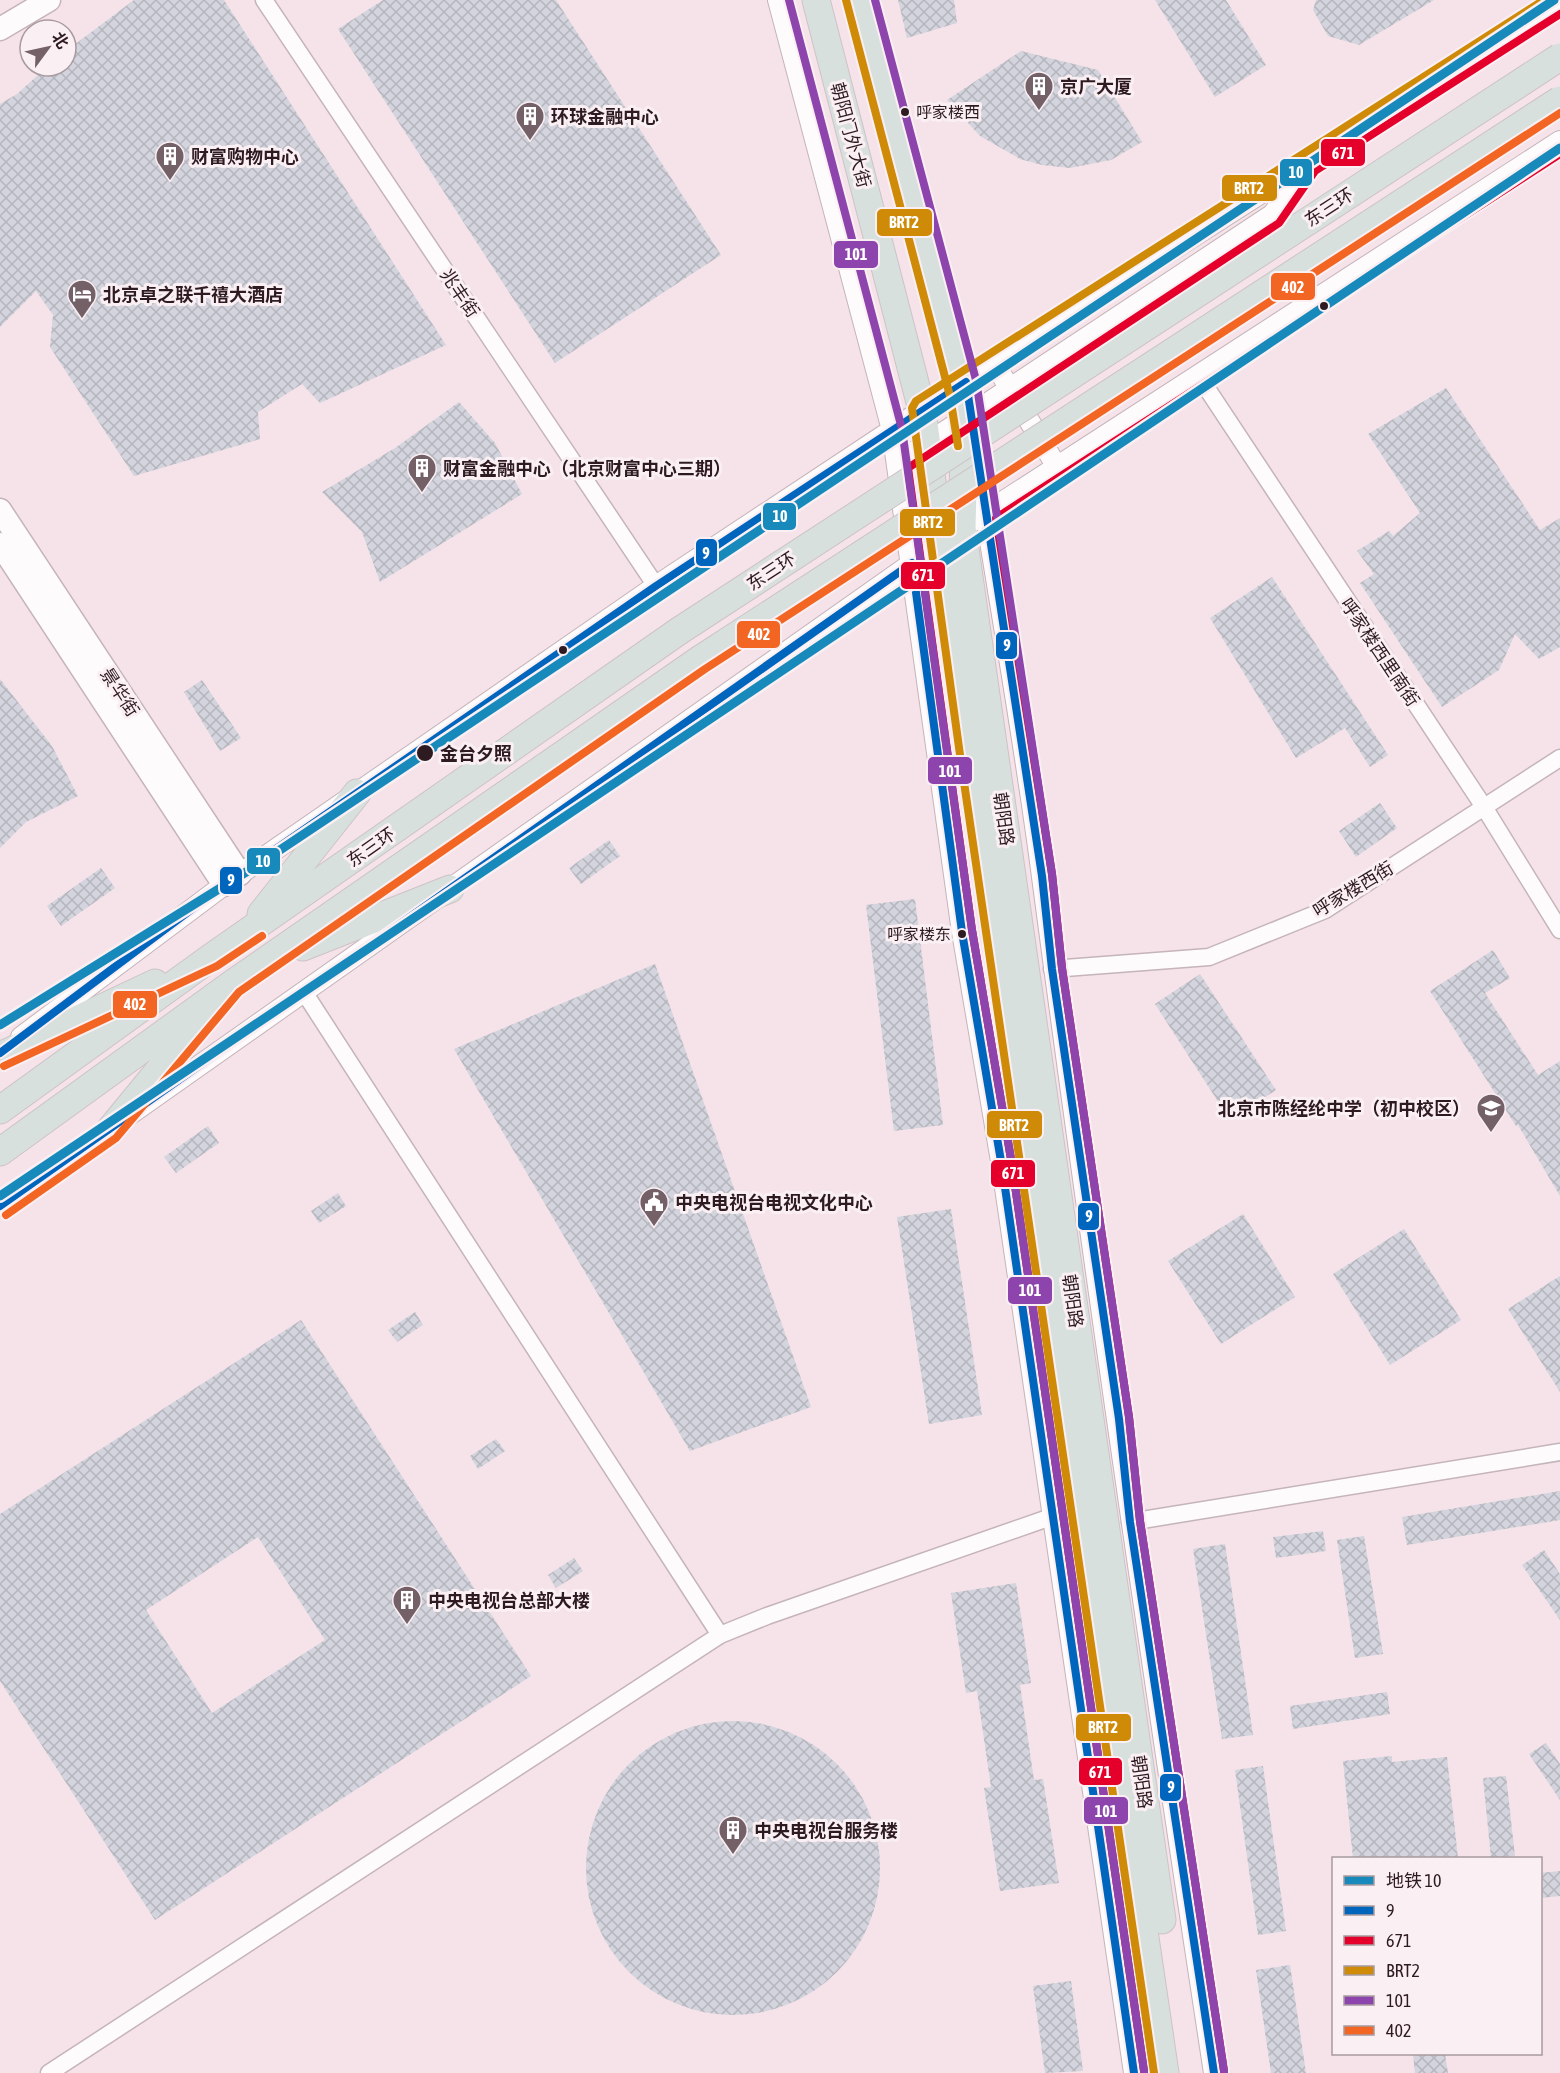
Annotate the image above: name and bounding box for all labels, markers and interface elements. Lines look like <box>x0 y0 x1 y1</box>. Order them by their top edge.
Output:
north arrow <box>18 18 78 78</box>
text: 北 <box>49 28 72 51</box>
building icon: 京广大厦 <box>1023 70 1055 112</box>
place label: 京广大厦 <box>1060 76 1132 97</box>
street label: 朝阳门外大街 <box>827 80 875 190</box>
building icon: 环球金融中心 <box>514 100 546 142</box>
place label: 呼家楼西 <box>916 103 980 121</box>
place label: 环球金融中心 <box>551 106 659 127</box>
marker: 呼家楼西 <box>899 106 911 118</box>
line badge: 671 <box>1320 138 1366 167</box>
building icon: 财富购物中心 <box>154 140 186 182</box>
text: 671 <box>1332 144 1355 162</box>
place label: 财富购物中心 <box>191 146 299 167</box>
line badge: 10 <box>1279 158 1313 187</box>
text: 10 <box>1288 163 1304 181</box>
line badge: BRT2 <box>1221 174 1278 202</box>
text: BRT2 <box>1234 179 1264 197</box>
street label: 东三环 <box>1301 183 1357 231</box>
line badge: BRT2 <box>876 208 933 237</box>
text: BRT2 <box>889 213 919 231</box>
line badge: 101 <box>833 240 879 269</box>
text: 101 <box>845 245 868 263</box>
street label: 兆丰街 <box>436 265 484 321</box>
line badge: 402 <box>1270 272 1316 301</box>
hotel icon: 北京卓之联千禧大酒店 <box>66 278 98 320</box>
text: 402 <box>1281 278 1304 296</box>
place label: 北京卓之联千禧大酒店 <box>103 284 283 305</box>
unlabelled marker <box>1318 300 1330 312</box>
building icon: 财富金融中心（北京财富中心三期） <box>406 452 438 494</box>
place label: 财富金融中心（北京财富中心三期） <box>443 458 731 479</box>
line badge: 10 <box>762 502 797 531</box>
text: 10 <box>772 507 788 525</box>
line badge: BRT2 <box>899 508 956 537</box>
text: BRT2 <box>913 513 943 531</box>
line badge: 9 <box>695 538 718 567</box>
text: 9 <box>702 544 710 562</box>
street label: 东三环 <box>743 547 799 595</box>
line badge: 671 <box>900 561 946 590</box>
text: 671 <box>912 566 935 584</box>
street label: 呼家楼西里南街 <box>1336 594 1424 710</box>
line badge: 402 <box>736 620 781 649</box>
text: 402 <box>747 625 770 643</box>
line badge: 9 <box>995 631 1018 660</box>
text: 9 <box>1003 636 1011 654</box>
unlabelled marker <box>557 644 569 656</box>
street label: 景华街 <box>96 664 144 720</box>
marker: 金台夕照 <box>415 743 435 763</box>
place label: 金台夕照 <box>440 743 512 764</box>
line badge: 101 <box>927 756 973 785</box>
text: 101 <box>939 762 962 780</box>
street label: 朝阳路 <box>990 791 1018 847</box>
street label: 东三环 <box>343 823 399 871</box>
line badge: 10 <box>246 847 281 875</box>
text: 10 <box>255 852 271 870</box>
street label: 呼家楼西街 <box>1309 857 1397 921</box>
line badge: 9 <box>219 866 243 895</box>
text: 9 <box>227 871 235 889</box>
place label: 呼家楼东 <box>887 925 951 943</box>
marker: 呼家楼东 <box>956 928 968 940</box>
line badge: 402 <box>112 990 158 1019</box>
text: 402 <box>123 995 146 1013</box>
school or university icon: 北京市陈经纶中学（初中校区） <box>1475 1092 1507 1134</box>
place label: 北京市陈经纶中学（初中校区） <box>1218 1098 1470 1119</box>
line badge: BRT2 <box>986 1110 1043 1139</box>
text: BRT2 <box>999 1116 1029 1134</box>
line badge: 671 <box>990 1159 1036 1188</box>
text: 671 <box>1002 1164 1025 1182</box>
public building icon: 中央电视台电视文化中心 <box>638 1186 670 1228</box>
place label: 中央电视台电视文化中心 <box>675 1192 873 1213</box>
line badge: 9 <box>1077 1202 1100 1231</box>
text: 9 <box>1085 1207 1093 1225</box>
street label: 朝阳路 <box>1059 1273 1087 1329</box>
line badge: 101 <box>1007 1276 1053 1305</box>
text: 101 <box>1019 1281 1042 1299</box>
building icon: 中央电视台总部大楼 <box>391 1584 423 1626</box>
place label: 中央电视台总部大楼 <box>428 1590 590 1611</box>
line badge: BRT2 <box>1075 1713 1132 1742</box>
text: BRT2 <box>1088 1718 1118 1736</box>
street label: 朝阳路 <box>1128 1754 1156 1810</box>
line badge: 671 <box>1078 1757 1123 1786</box>
text: 671 <box>1089 1763 1112 1781</box>
line badge: 9 <box>1159 1773 1182 1802</box>
text: 9 <box>1167 1778 1175 1796</box>
line badge: 101 <box>1083 1796 1129 1825</box>
text: 101 <box>1095 1802 1118 1820</box>
building icon: 中央电视台服务楼 <box>717 1814 749 1856</box>
place label: 中央电视台服务楼 <box>754 1820 898 1841</box>
legend <box>1332 1857 1542 2055</box>
text: 地铁 10 <box>1386 1870 1441 1891</box>
text: 9 <box>1386 1900 1394 1921</box>
text: 671 <box>1386 1930 1411 1951</box>
text: BRT2 <box>1386 1960 1420 1981</box>
text: 101 <box>1386 1990 1411 2011</box>
text: 402 <box>1386 2020 1411 2041</box>

